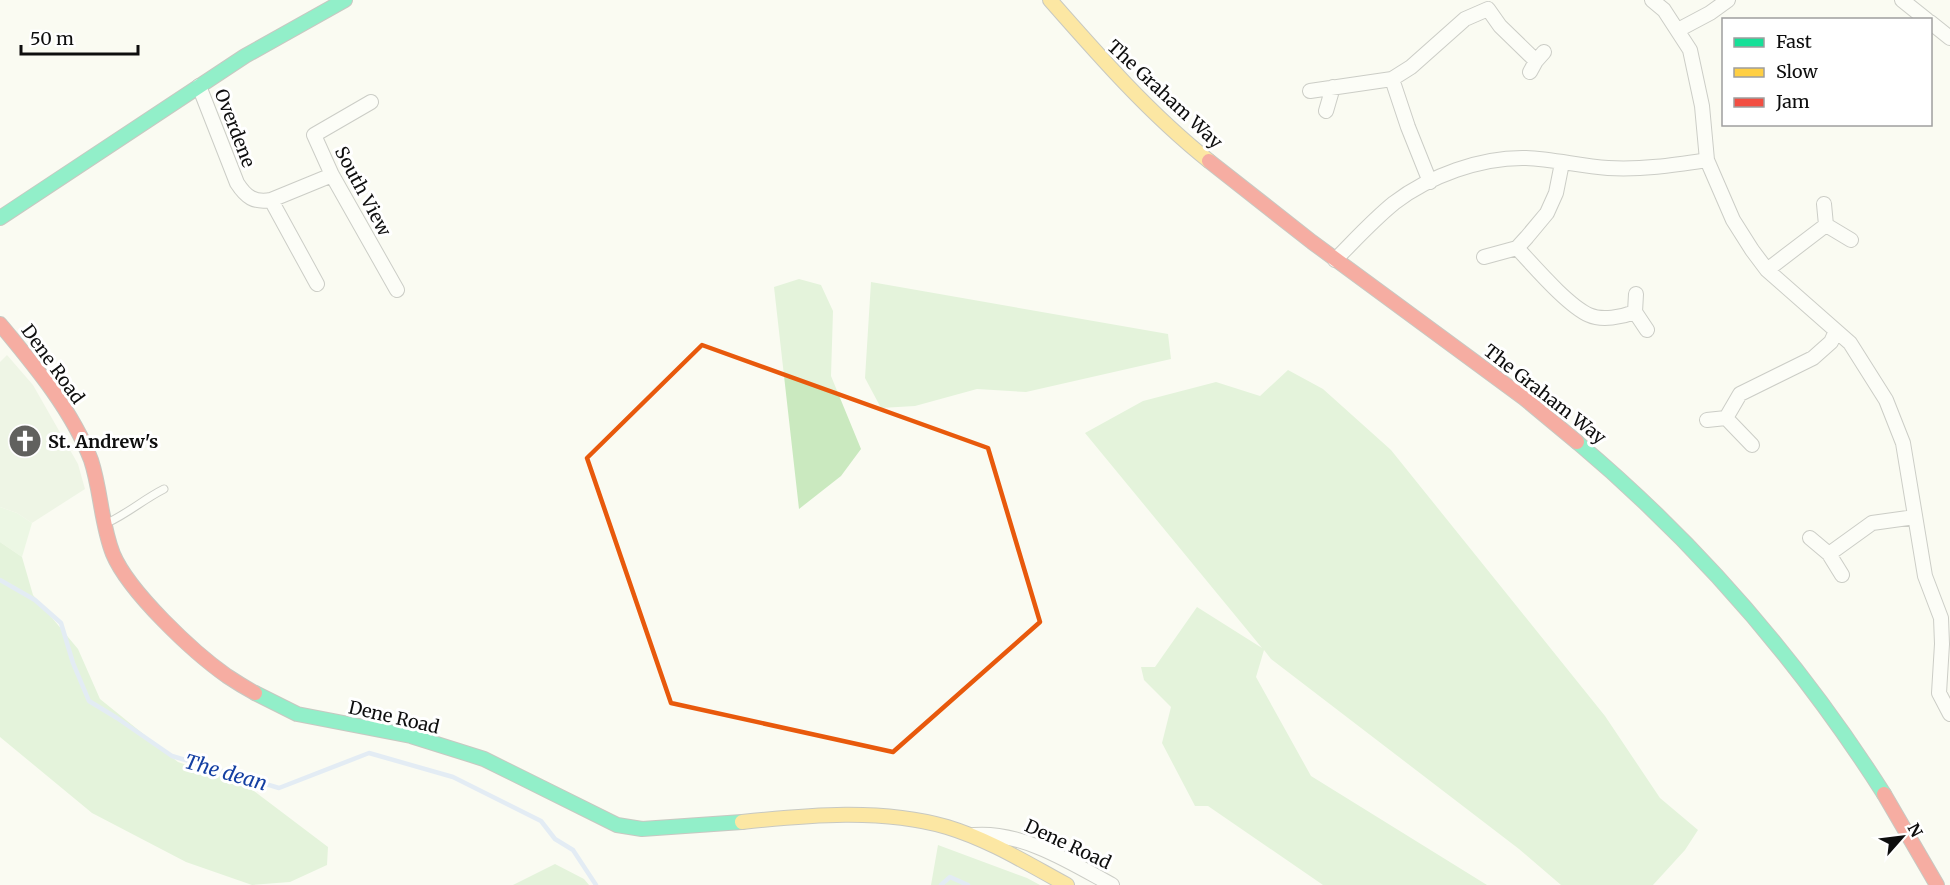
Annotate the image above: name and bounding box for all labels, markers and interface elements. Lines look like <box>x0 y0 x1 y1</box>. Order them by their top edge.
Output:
scale bar <box>21 18 138 56</box>
legend <box>1722 18 1932 126</box>
text: 50 m <box>30 27 74 50</box>
text: Fast <box>1776 30 1812 53</box>
street label: The Graham Way <box>1103 35 1228 154</box>
text: Slow <box>1776 60 1819 83</box>
street label: Overdene <box>210 86 260 170</box>
text: Jam <box>1775 90 1810 113</box>
street label: South View <box>330 142 397 240</box>
street label: Dene Road <box>16 320 90 408</box>
street label: The Graham Way <box>1479 339 1611 449</box>
church icon: St. Andrew's <box>7 423 43 459</box>
place label: St. Andrew's <box>48 430 158 453</box>
street label: Dene Road <box>346 695 442 739</box>
water label: The dean <box>182 748 270 796</box>
north arrow <box>1872 807 1932 867</box>
street label: Dene Road <box>1021 814 1115 874</box>
text: N <box>1903 820 1927 841</box>

